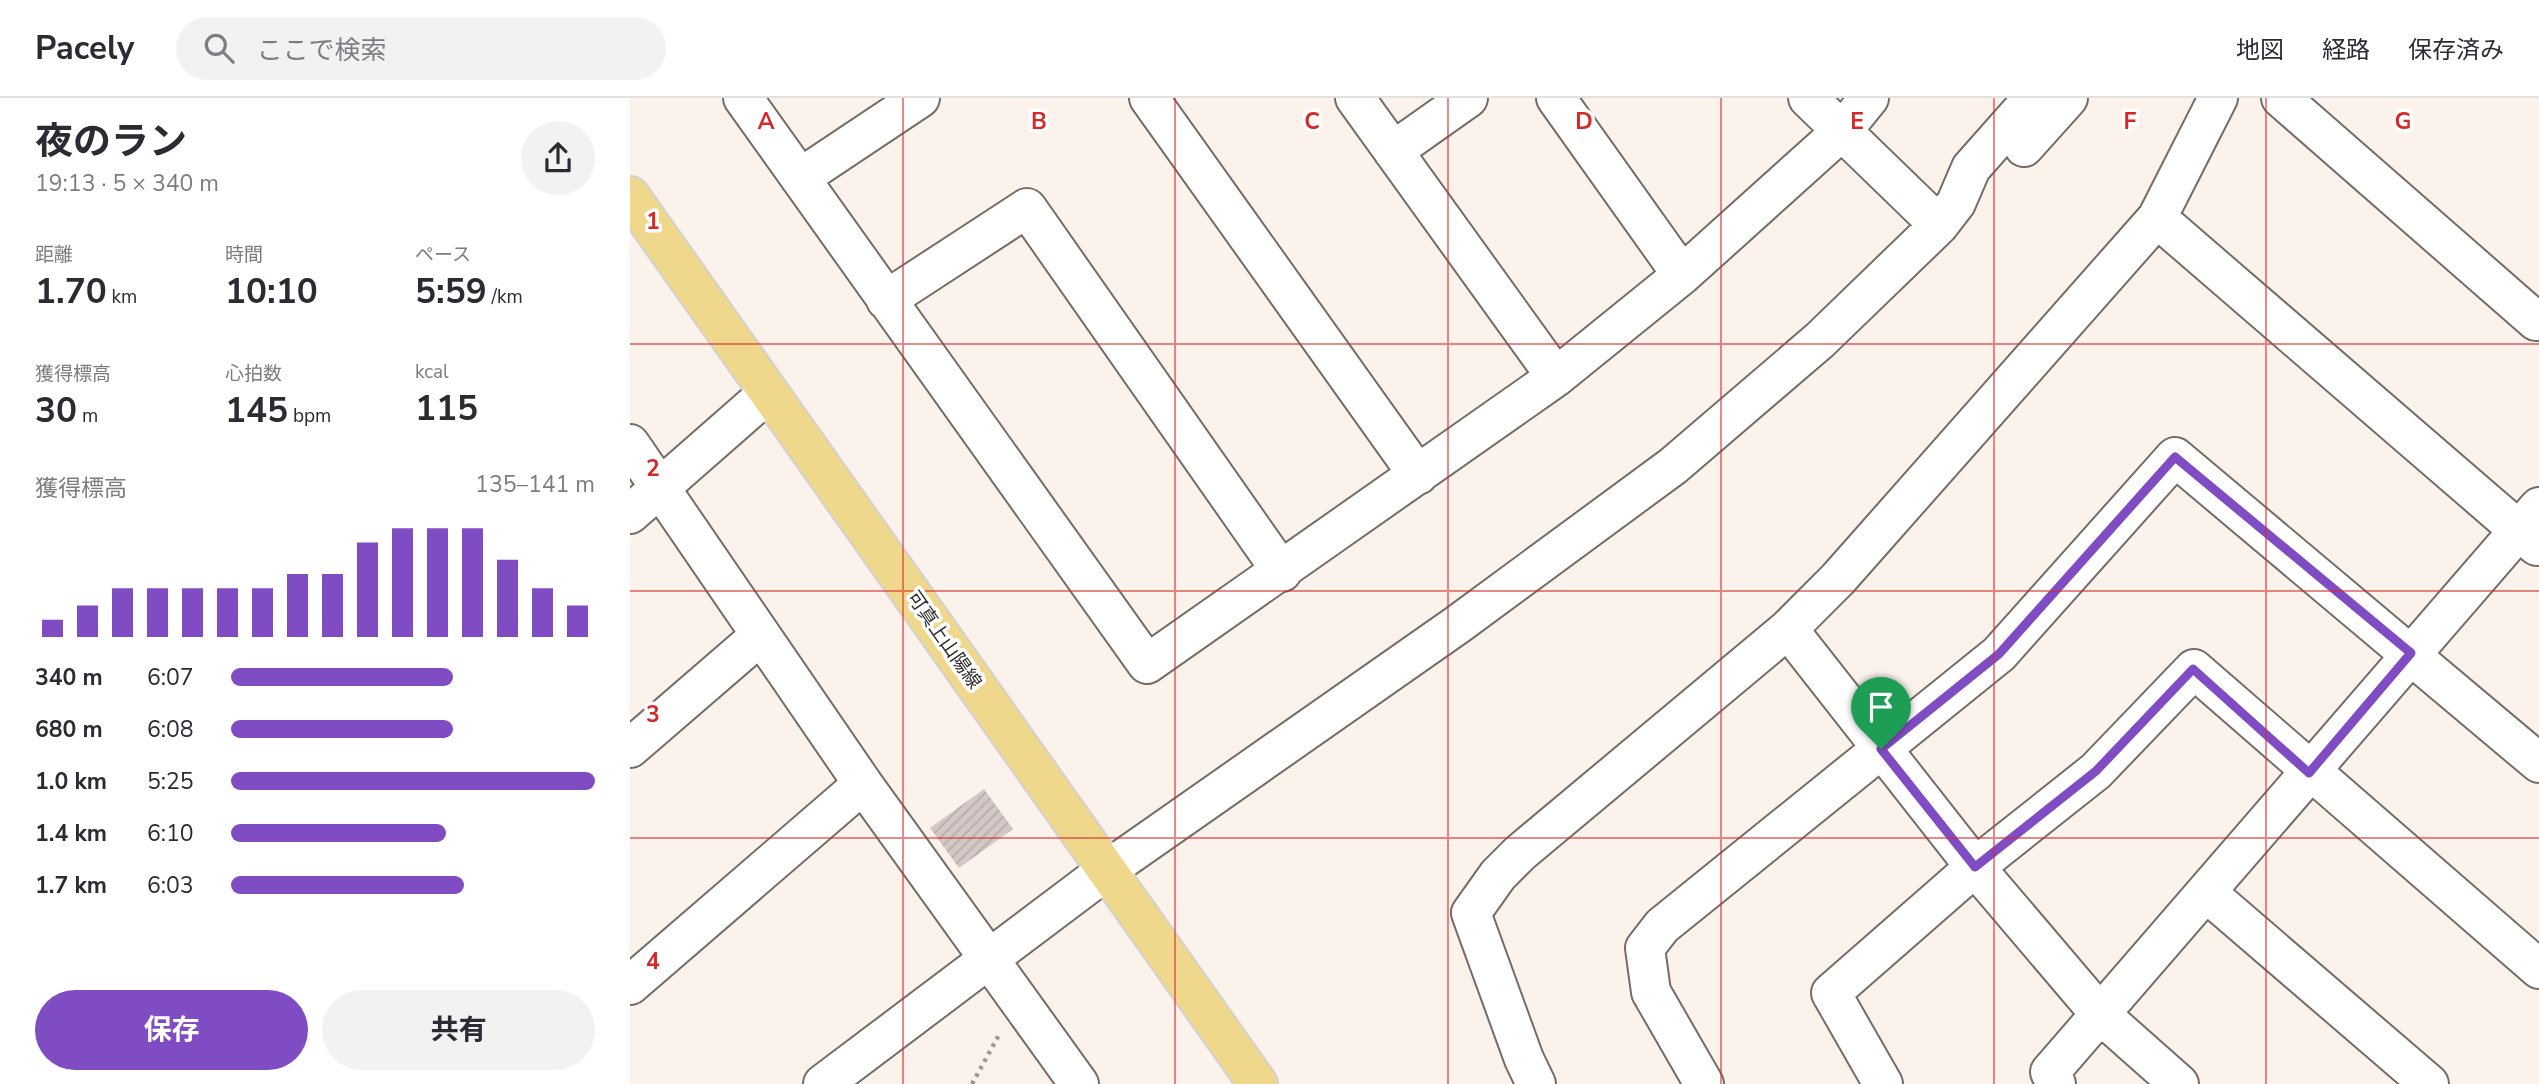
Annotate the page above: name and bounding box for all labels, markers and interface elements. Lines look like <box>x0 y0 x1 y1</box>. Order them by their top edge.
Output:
search box <box>176 17 666 80</box>
text: Pacely <box>35 26 134 71</box>
icon: search <box>200 29 238 67</box>
text: ここで検索 <box>256 33 386 68</box>
text: 地図 <box>2236 34 2284 66</box>
text: 経路 <box>2322 34 2370 66</box>
text: 保存済み <box>2408 34 2504 66</box>
text: A <box>757 106 775 137</box>
text: B <box>1031 106 1047 137</box>
text: C <box>1304 106 1320 137</box>
text: D <box>1575 106 1593 137</box>
text: E <box>1850 106 1864 137</box>
text: F <box>2124 106 2137 137</box>
text: G <box>2395 106 2411 137</box>
text: 夜のラン <box>35 116 187 167</box>
button: share <box>521 121 595 195</box>
text: 19:13 · 5 × 340 m <box>35 168 219 199</box>
text: 1 <box>646 206 660 237</box>
text: 距離 <box>35 242 73 268</box>
text: 時間 <box>225 242 263 268</box>
text: ペース <box>415 242 471 268</box>
text: 1.70 <box>35 268 107 315</box>
text: 10:10 <box>225 268 318 315</box>
text: 5:59 <box>415 268 487 315</box>
text: km <box>107 284 137 310</box>
text: /km <box>487 284 523 310</box>
text: kcal <box>415 359 449 385</box>
text: 獲得標高 <box>35 361 111 387</box>
text: 心拍数 <box>225 361 282 387</box>
text: 115 <box>415 385 478 432</box>
text: 30 <box>35 387 77 434</box>
text: 145 <box>225 387 288 434</box>
text: m <box>77 403 98 429</box>
text: bpm <box>288 403 331 429</box>
text: 2 <box>646 453 660 484</box>
text: 135–141 m <box>475 469 595 500</box>
text: 獲得標高 <box>35 473 127 504</box>
street label: 可真上山陽線 <box>901 586 987 694</box>
text: 340 m <box>35 662 103 693</box>
text: 6:07 <box>147 662 194 693</box>
pin <box>1851 677 1911 749</box>
icon: arrive <box>1862 688 1900 726</box>
text: 3 <box>646 699 660 730</box>
text: 680 m <box>35 714 103 745</box>
text: 6:08 <box>147 714 194 745</box>
text: 1.0 km <box>35 766 107 797</box>
text: 5:25 <box>147 766 194 797</box>
text: 1.4 km <box>35 818 107 849</box>
text: 6:10 <box>147 818 194 849</box>
text: 1.7 km <box>35 870 107 901</box>
text: 6:03 <box>147 870 194 901</box>
text: 4 <box>646 946 660 977</box>
button: 保存 <box>35 990 308 1070</box>
button: 共有 <box>322 990 595 1070</box>

